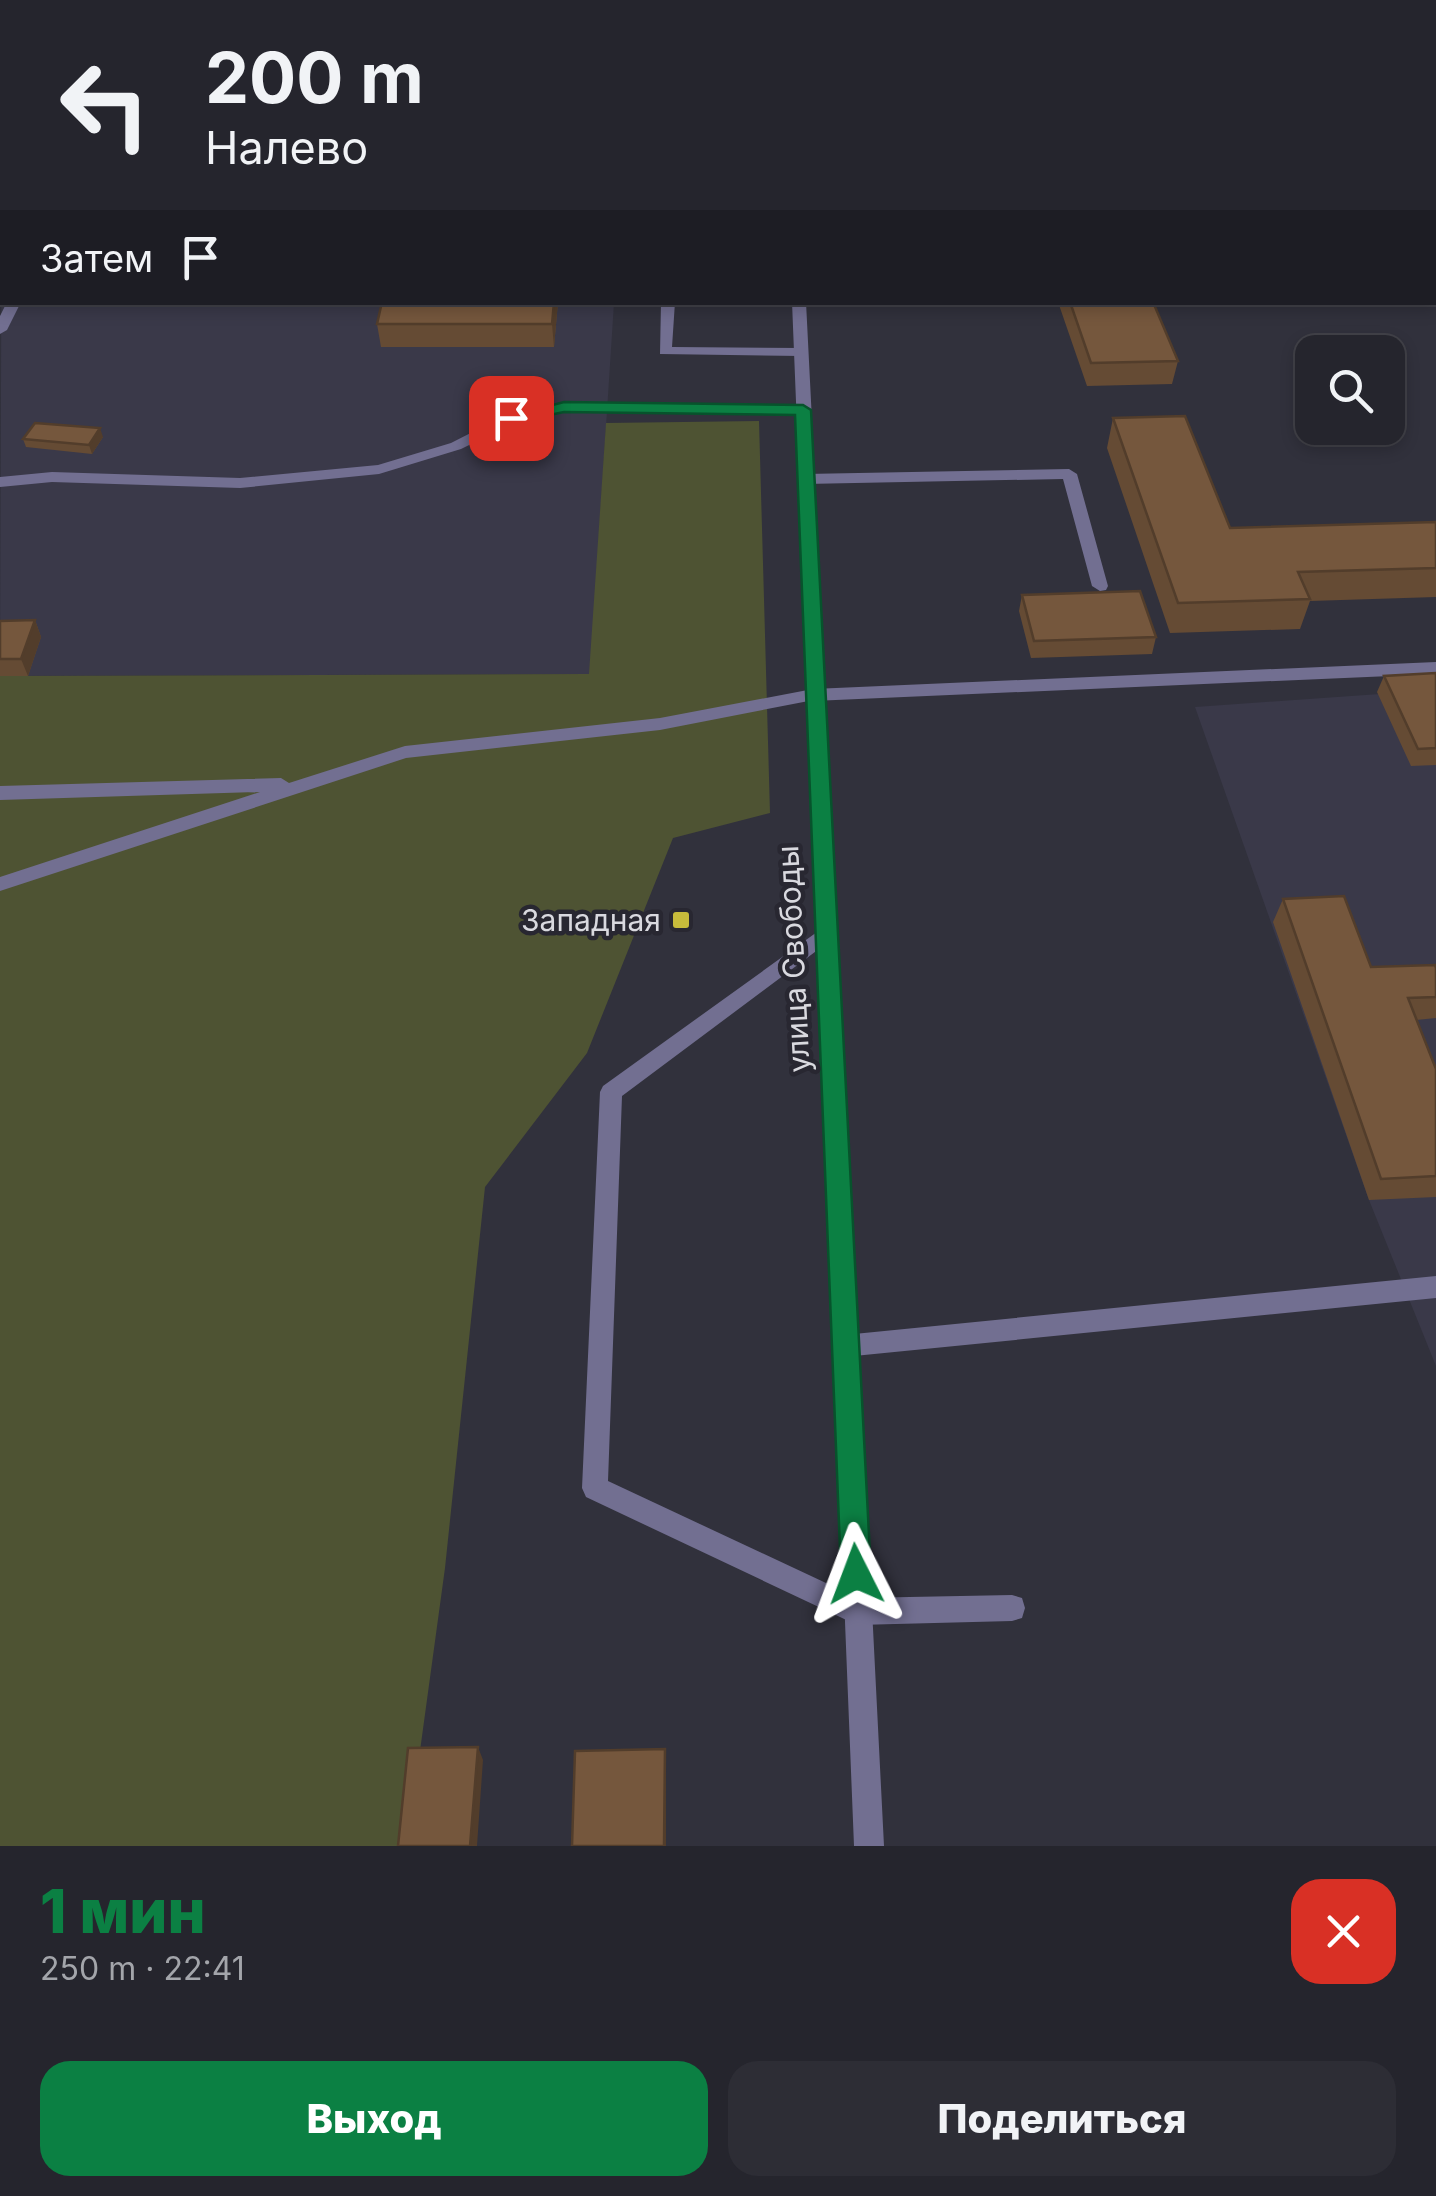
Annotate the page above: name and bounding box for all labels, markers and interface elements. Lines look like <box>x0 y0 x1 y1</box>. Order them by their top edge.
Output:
text: 200 m <box>205 35 424 120</box>
icon: left <box>40 40 170 170</box>
text: Налево <box>205 120 368 175</box>
icon: arrive <box>173 230 228 285</box>
text: Затем <box>40 235 153 281</box>
map controls <box>1295 335 1405 445</box>
button: search <box>1295 335 1405 445</box>
pin <box>469 376 554 461</box>
icon: arrive <box>484 391 539 446</box>
street label: улица Свободы <box>769 845 817 1073</box>
place label: Западная <box>521 902 661 938</box>
marker: Западная <box>670 909 692 931</box>
position arrow <box>804 1522 908 1626</box>
text: 1 мин <box>40 1875 206 1947</box>
button: close <box>1291 1879 1396 1984</box>
text: 250 m · 22:41 <box>40 1949 245 1988</box>
button: Выход <box>40 2061 708 2176</box>
button: Поделиться <box>728 2061 1396 2176</box>

